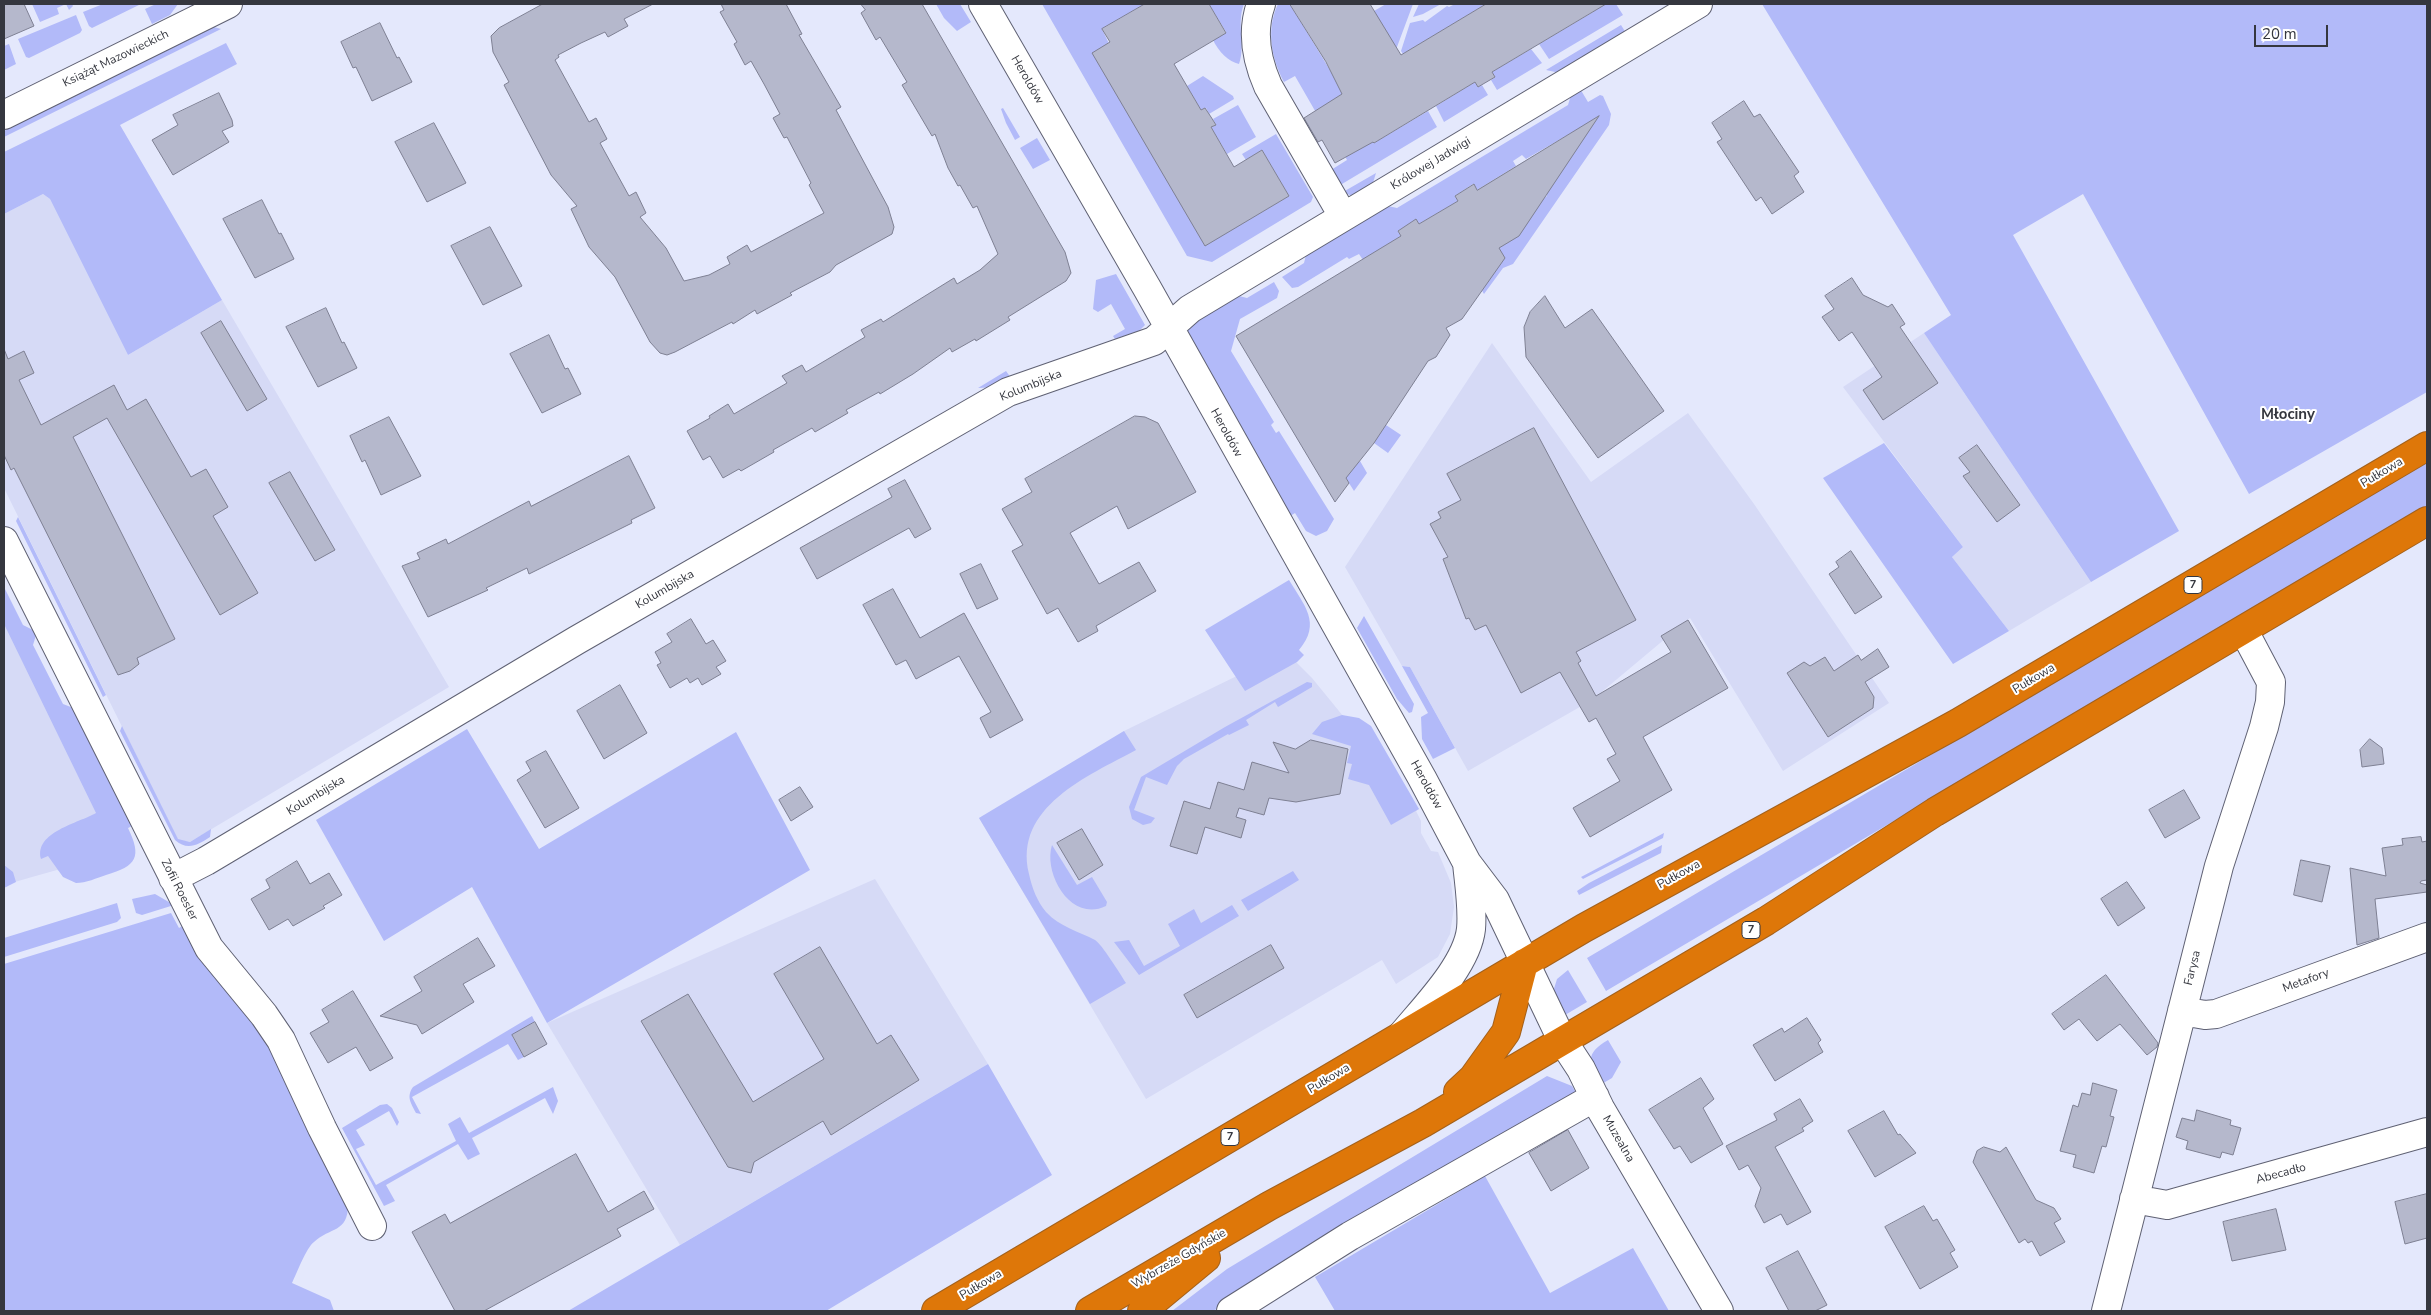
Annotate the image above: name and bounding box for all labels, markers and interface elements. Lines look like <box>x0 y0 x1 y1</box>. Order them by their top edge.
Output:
scale bar <box>2256 15 2330 47</box>
text: 20 m <box>2262 24 2297 44</box>
street label: Książąt Mazowieckich <box>61 27 171 91</box>
street label: Heroldów <box>1007 53 1047 107</box>
street label: Królowej Jadwigi <box>1388 134 1474 194</box>
street label: Kolumbijska <box>998 367 1064 405</box>
street label: Heroldów <box>1207 406 1245 460</box>
district label: Młociny <box>2261 406 2315 424</box>
street label: Pułkowa <box>2358 455 2406 491</box>
street label: Kolumbijska <box>633 567 697 613</box>
road number: 7 <box>2184 576 2202 594</box>
street label: Pułkowa <box>2010 661 2058 697</box>
street label: Heroldów <box>1407 758 1445 812</box>
street label: Kolumbijska <box>284 773 348 819</box>
street label: Zofii Roesler <box>157 857 201 923</box>
street label: Pułkowa <box>1655 857 1703 893</box>
road number: 7 <box>1742 922 1760 938</box>
street label: Farysa <box>2182 949 2204 987</box>
street label: Metafory <box>2281 966 2331 996</box>
street label: Pułkowa <box>1305 1061 1353 1097</box>
street label: Muzealna <box>1599 1113 1637 1165</box>
road number: 7 <box>1221 1128 1239 1146</box>
street label: Abecadło <box>2254 1160 2308 1188</box>
street label: Wybrzeże Gdyńskie <box>1129 1226 1229 1292</box>
street label: Pułkowa <box>957 1267 1005 1303</box>

